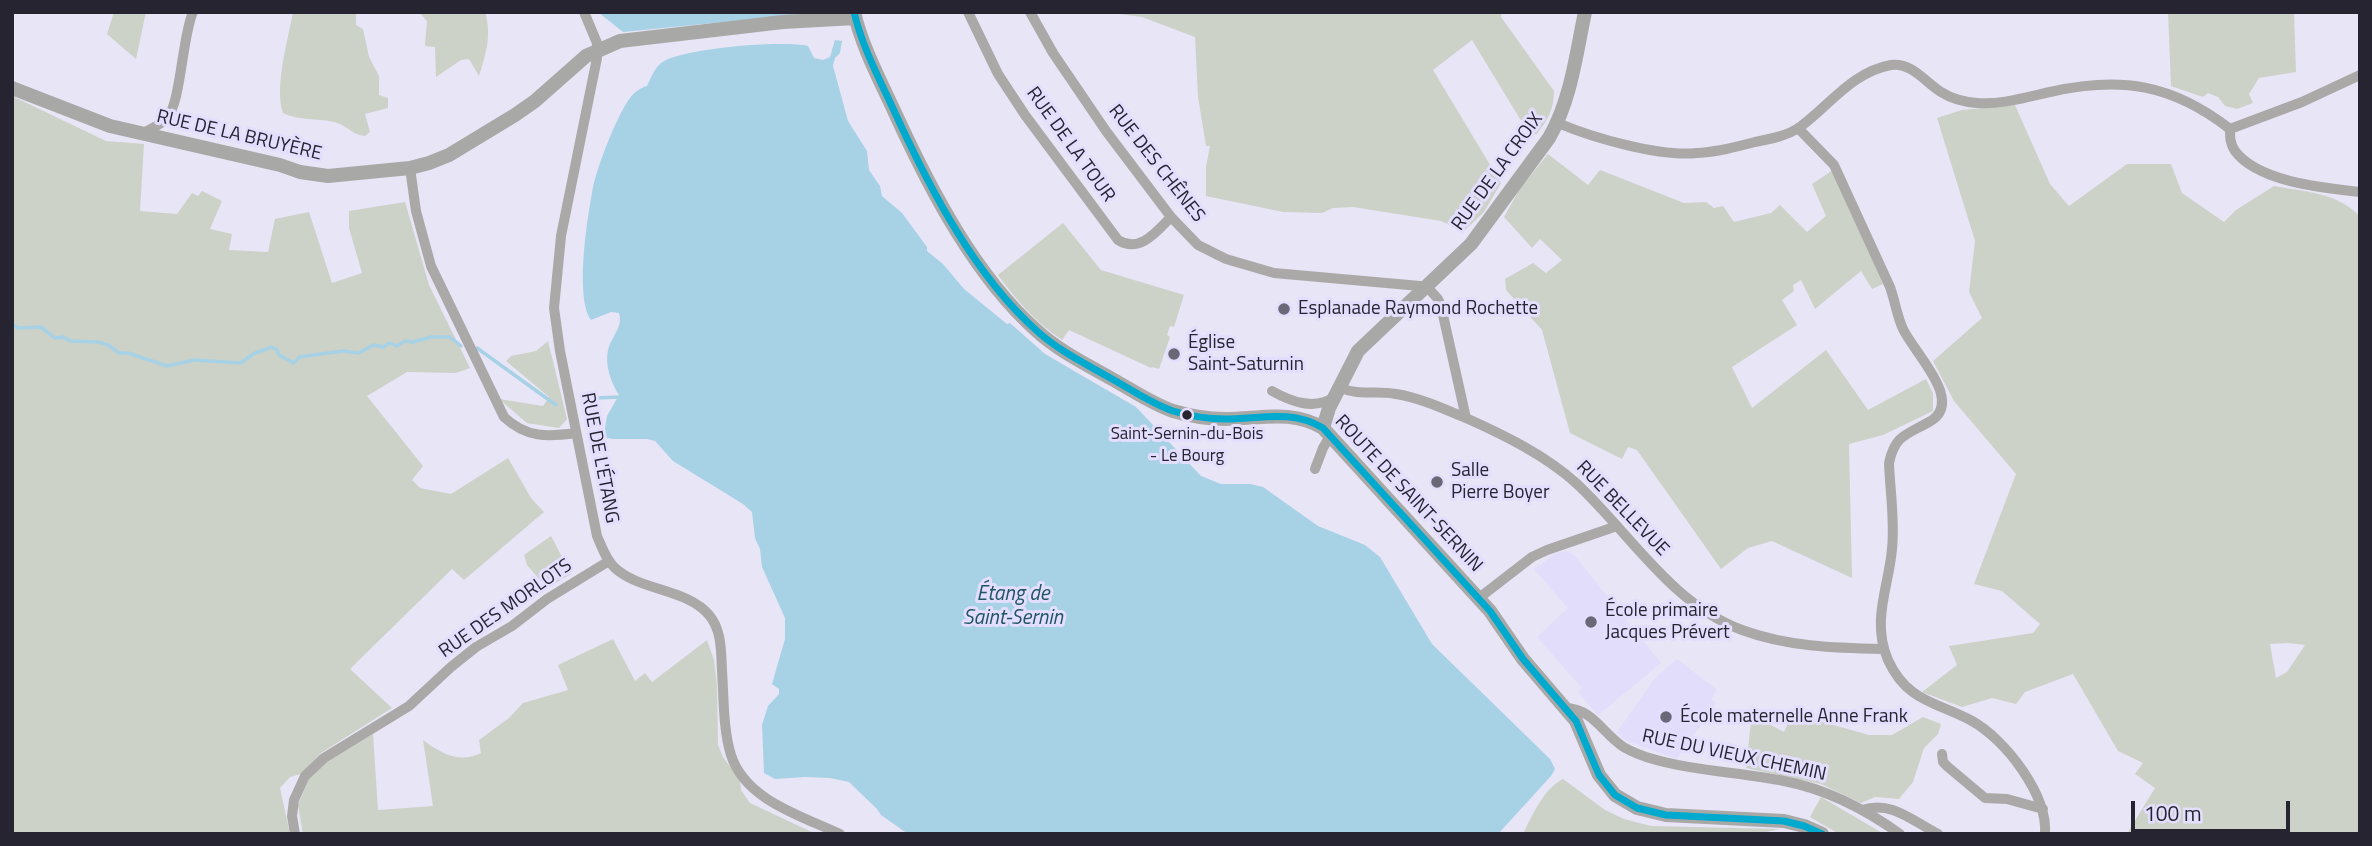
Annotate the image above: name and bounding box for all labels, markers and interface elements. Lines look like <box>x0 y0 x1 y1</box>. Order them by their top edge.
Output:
street label: RUE DE LA TOUR <box>1021 83 1119 207</box>
street label: RUE DES CHÊNES <box>1103 101 1209 227</box>
street label: RUE DE LA BRUYÈRE <box>154 106 324 166</box>
street label: RUE DE LA CROIX <box>1448 109 1548 235</box>
place label: Esplanade Raymond Rochette <box>1298 298 1538 320</box>
marker: Esplanade Raymond Rochette <box>1276 301 1292 317</box>
place label: Église Saint-Saturnin <box>1188 332 1304 376</box>
marker: Église Saint-Saturnin <box>1166 346 1182 362</box>
street label: RUE DE L'ÉTANG <box>575 391 623 525</box>
marker: Saint-Sernin-du-Bois - Le Bourg <box>1180 408 1194 422</box>
street label: ROUTE DE SAINT-SERNIN <box>1329 411 1487 577</box>
place label: Saint-Sernin-du-Bois - Le Bourg <box>1111 425 1263 465</box>
street label: RUE BELLEVUE <box>1571 457 1673 561</box>
place label: Salle Pierre Boyer <box>1451 460 1549 504</box>
marker: Salle Pierre Boyer <box>1429 474 1445 490</box>
street label: RUE DES MORLOTS <box>435 555 577 663</box>
water label: Étang de Saint-Sernin <box>963 582 1063 632</box>
place label: École primaire Jacques Prévert <box>1605 600 1730 644</box>
marker: École primaire Jacques Prévert <box>1583 614 1599 630</box>
place label: École maternelle Anne Frank <box>1680 706 1908 728</box>
marker: École maternelle Anne Frank <box>1658 709 1674 725</box>
street label: RUE DU VIEUX CHEMIN <box>1640 725 1828 787</box>
scale bar <box>2134 786 2293 830</box>
text: 100 m <box>2144 797 2201 829</box>

